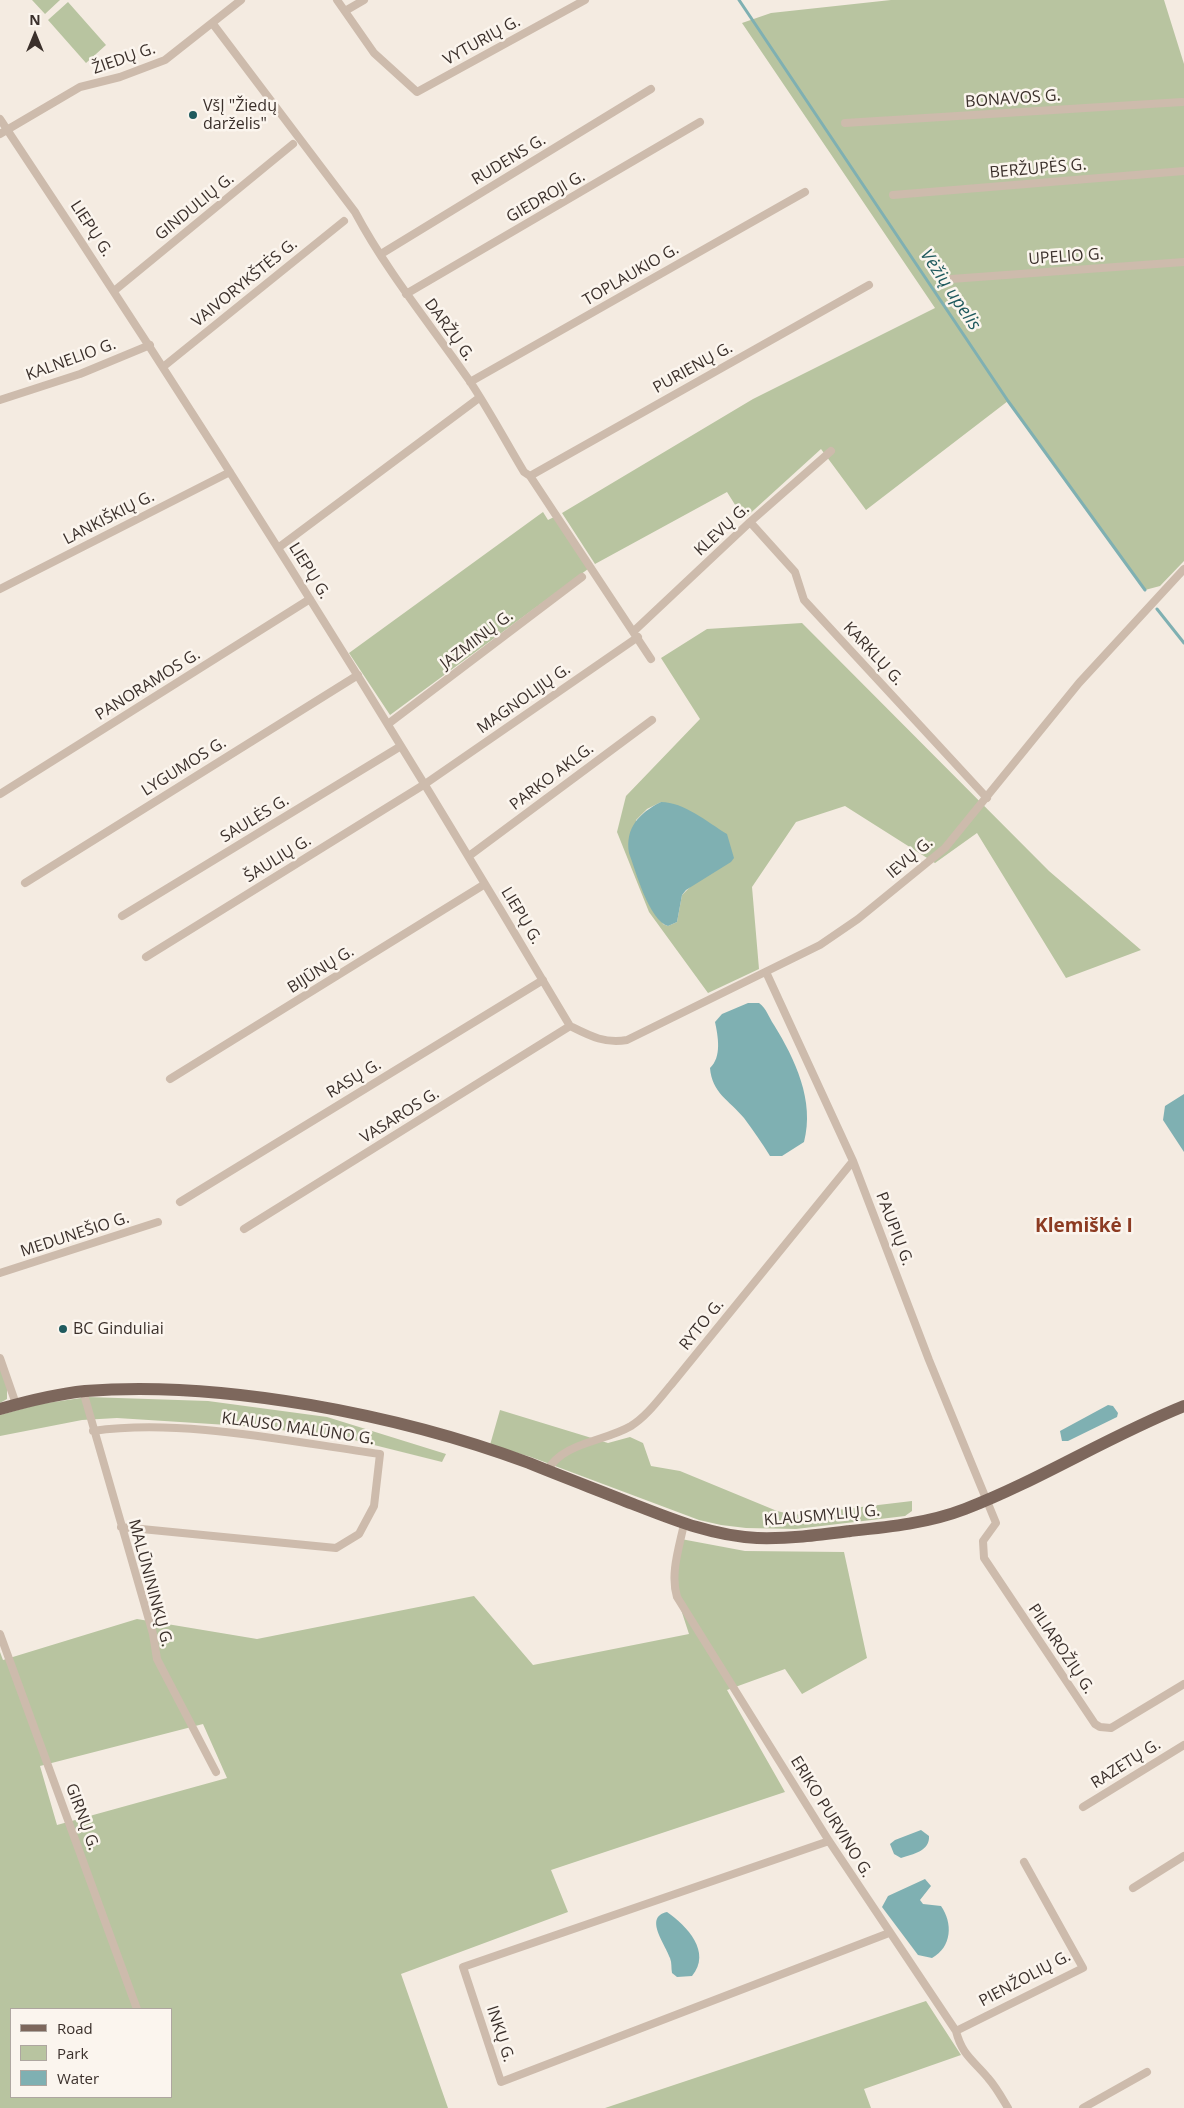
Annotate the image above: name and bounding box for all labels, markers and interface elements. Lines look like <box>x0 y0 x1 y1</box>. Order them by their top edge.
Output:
north arrow <box>10 10 60 60</box>
text: N <box>29 10 41 29</box>
street label: VYTURIŲ G. <box>440 12 524 70</box>
street label: ŽIEDŲ G. <box>90 39 158 79</box>
street label: BONAVOS G. <box>965 86 1061 112</box>
place label: VšĮ "Žiedų darželis" <box>203 96 277 134</box>
marker: VšĮ "Žiedų darželis" <box>187 109 199 121</box>
street label: RUDENS G. <box>469 130 549 190</box>
street label: BERŽUPĖS G. <box>989 155 1087 183</box>
street label: GIEDROJI G. <box>503 167 589 227</box>
street label: GINDULIŲ G. <box>152 169 238 245</box>
street label: LIEPŲ G. <box>66 197 116 261</box>
street label: VAIVORYKŠTĖS G. <box>188 235 302 331</box>
street label: TOPLAUKIO G. <box>580 240 682 310</box>
water label: Vėžių upelis <box>915 245 985 335</box>
street label: UPELIO G. <box>1028 245 1104 269</box>
street label: DARŽŲ G. <box>420 295 478 365</box>
street label: KALNELIO G. <box>23 335 119 385</box>
street label: PURIENŲ G. <box>650 338 736 398</box>
street label: LANKIŠKIŲ G. <box>60 487 158 549</box>
street label: KLEVŲ G. <box>691 500 753 560</box>
street label: LIEPŲ G. <box>284 539 334 603</box>
street label: JAZMINŲ G. <box>437 606 517 674</box>
street label: KARKLŲ G. <box>839 618 907 690</box>
street label: PANORAMOS G. <box>92 645 204 725</box>
street label: MAGNOLIJŲ G. <box>474 660 574 738</box>
street label: LYGUMOS G. <box>138 733 230 801</box>
street label: PARKO AKLG. <box>506 739 598 815</box>
street label: SAULĖS G. <box>217 791 293 847</box>
street label: ŠAULIŲ G. <box>241 831 315 887</box>
street label: IEVŲ G. <box>883 833 937 883</box>
street label: LIEPŲ G. <box>497 884 545 948</box>
street label: BIJŪNŲ G. <box>284 942 358 998</box>
street label: RASŲ G. <box>323 1055 385 1103</box>
street label: VASAROS G. <box>357 1084 443 1148</box>
street label: PAUPIŲ G. <box>871 1190 917 1268</box>
street label: MEDUNEŠIO G. <box>18 1208 132 1262</box>
district label: Klemiškė I <box>1035 1216 1133 1238</box>
street label: RYTO G. <box>676 1296 728 1354</box>
place label: BC Ginduliai <box>73 1319 164 1339</box>
marker: BC Ginduliai <box>57 1323 69 1335</box>
street label: KLAUSO MALŪNO G. <box>220 1409 376 1449</box>
street label: KLAUSMYLIŲ G. <box>763 1501 881 1531</box>
street label: MALŪNININKŲ G. <box>124 1517 176 1649</box>
street label: PILIAROŽIŲ G. <box>1024 1600 1098 1698</box>
street label: RAZETŲ G. <box>1088 1735 1164 1793</box>
street label: ERIKO PURVINO G. <box>786 1753 876 1881</box>
street label: GIRNŲ G. <box>61 1781 103 1853</box>
street label: PIENŽOLIŲ G. <box>976 1947 1074 2011</box>
street label: INKŲ G. <box>482 2003 518 2065</box>
legend <box>10 2008 172 2098</box>
text: Road <box>57 2018 93 2038</box>
text: Park <box>57 2043 88 2063</box>
text: Water <box>57 2068 99 2088</box>

